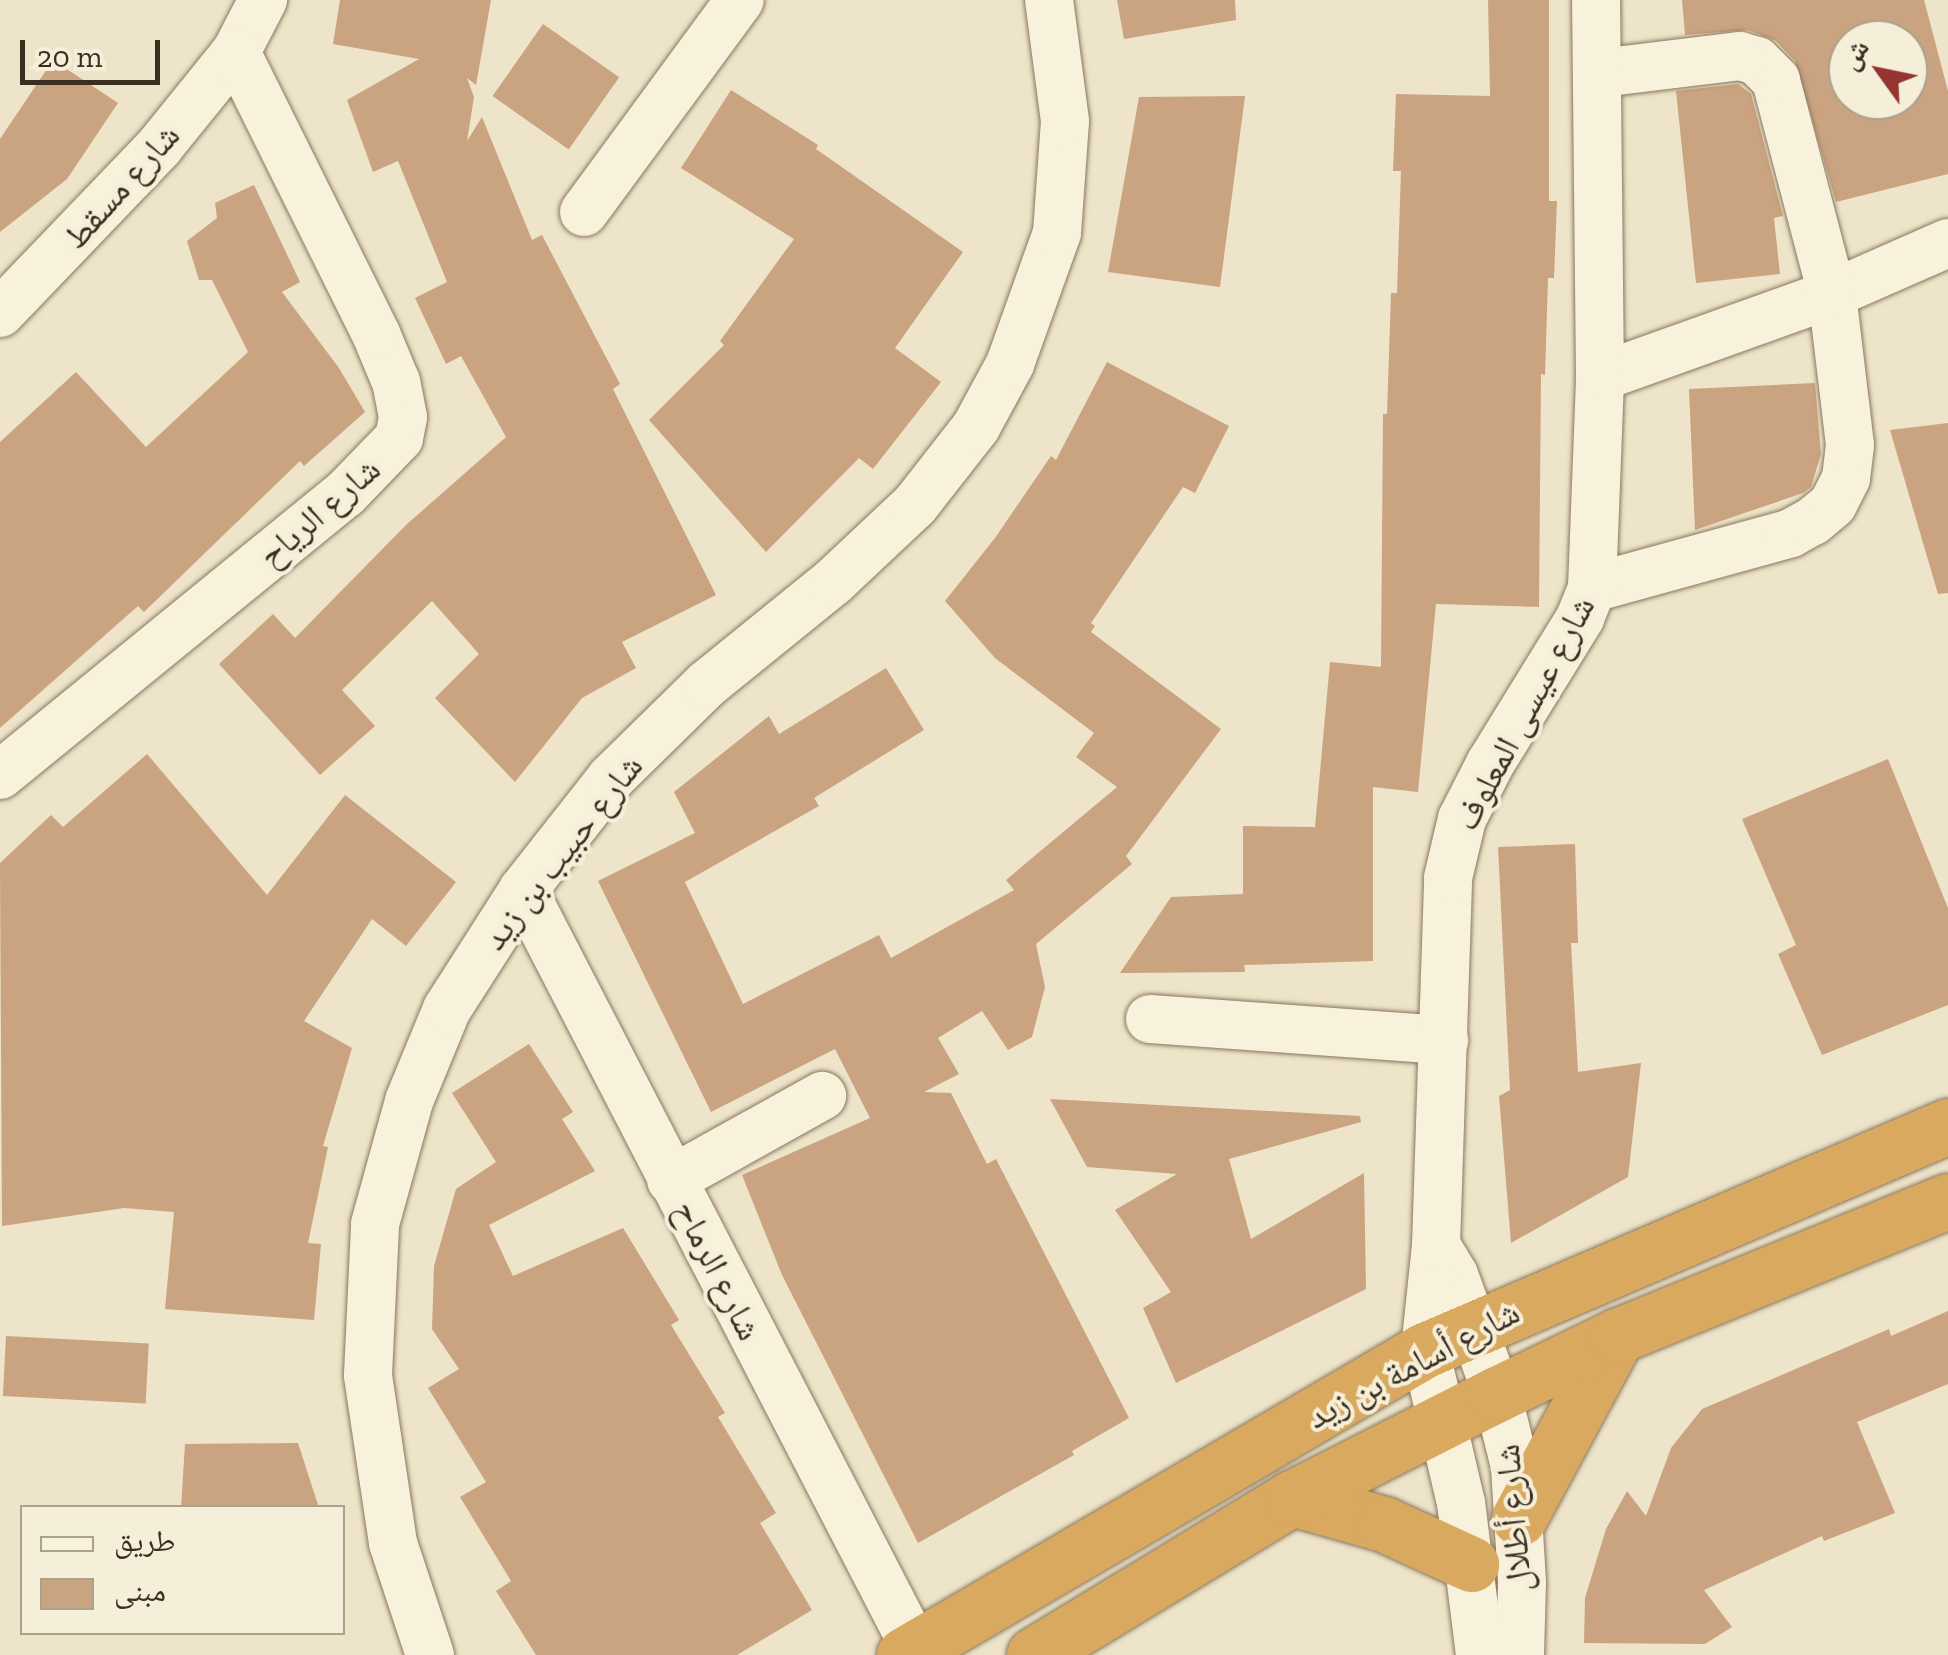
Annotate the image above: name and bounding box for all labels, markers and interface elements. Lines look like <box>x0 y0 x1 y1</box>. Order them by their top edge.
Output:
scale bar <box>25 20 165 82</box>
north arrow <box>1828 20 1928 120</box>
text: ش <box>1832 33 1876 76</box>
text: 20 m <box>37 39 102 75</box>
street label: شارع مسقط <box>54 115 188 257</box>
street label: شارع الرياح <box>250 448 388 576</box>
street label: شارع عيسى المعلوف <box>1445 589 1603 837</box>
street label: شارع حبيب بن زيد <box>473 746 651 958</box>
street label: شارع الرماح <box>665 1193 771 1347</box>
street label: شارع أسامة بن زيد <box>1300 1290 1526 1438</box>
street label: شارع أطلال <box>1486 1442 1540 1594</box>
legend <box>20 1505 345 1635</box>
text: طريق <box>114 1523 175 1559</box>
text: مبنى <box>114 1573 166 1609</box>

